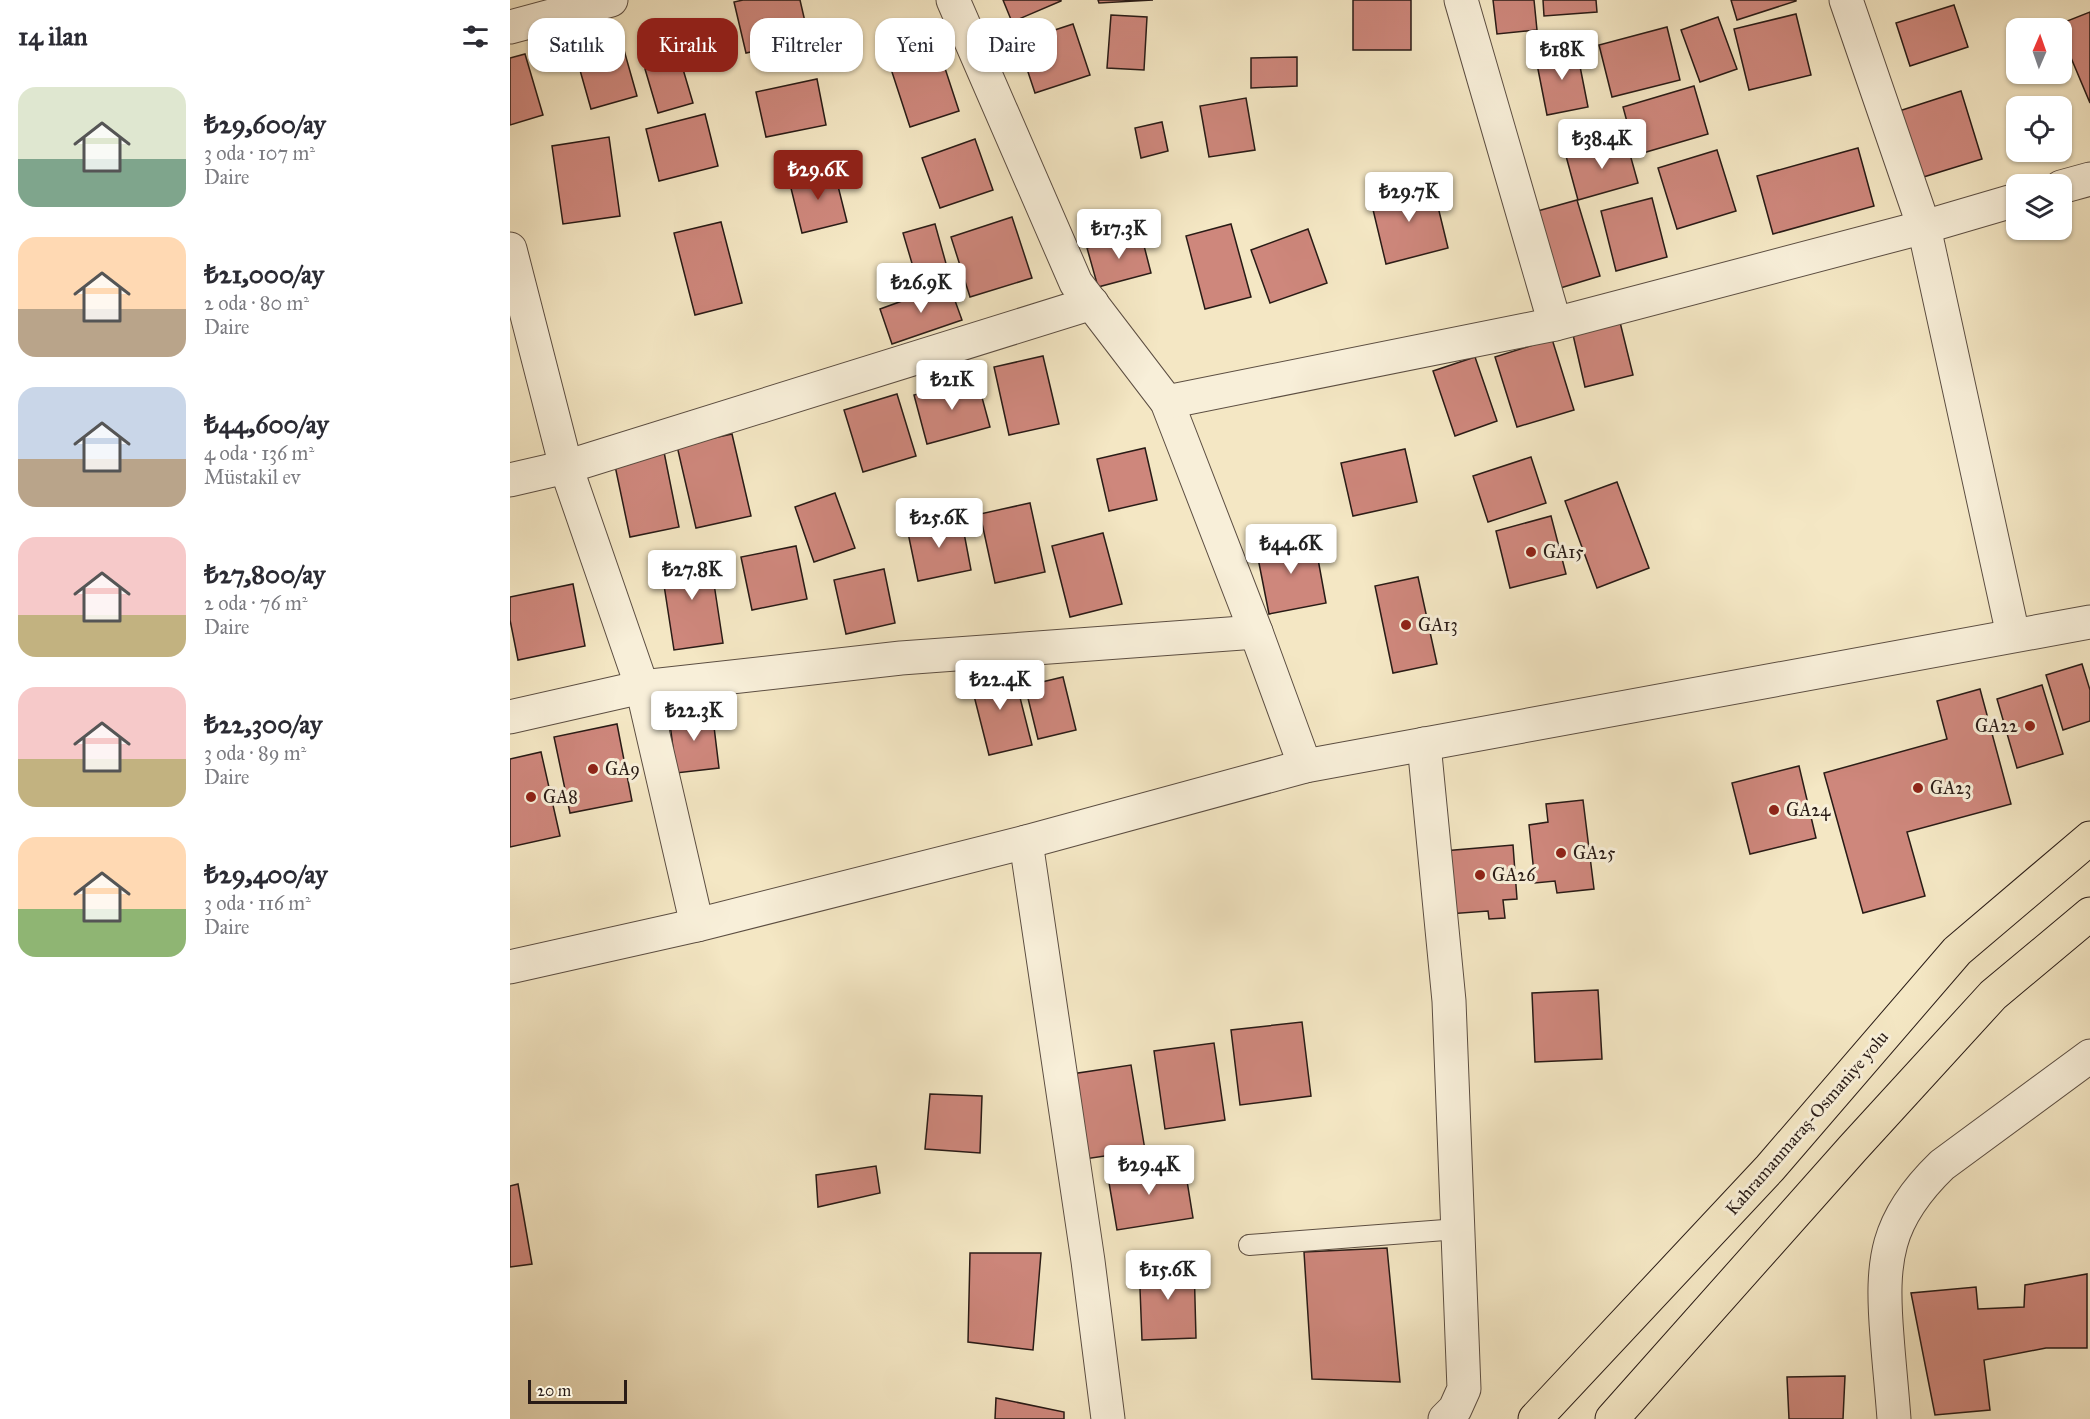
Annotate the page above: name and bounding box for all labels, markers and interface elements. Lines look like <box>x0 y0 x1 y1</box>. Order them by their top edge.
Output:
chip: Satılık <box>528 18 625 72</box>
chip: Kiralık <box>637 18 738 72</box>
chip: Filtreler <box>750 18 863 72</box>
chip: Yeni <box>875 18 955 72</box>
chip: Daire <box>967 18 1057 72</box>
north arrow <box>2006 18 2072 84</box>
map controls <box>2006 18 2072 240</box>
text: 14 ilan <box>18 20 88 52</box>
icon: filters <box>459 20 492 53</box>
pin: ₺18K <box>1526 30 1598 81</box>
text: ₺18K <box>1540 37 1584 61</box>
button: locate <box>2006 96 2072 162</box>
text: ₺29,600/ay <box>204 108 326 140</box>
icon: home <box>66 111 138 183</box>
pin: ₺38.4K <box>1553 119 1651 170</box>
text: ₺38.4K <box>1572 126 1632 150</box>
text: 3 oda · 107 m² <box>204 141 315 165</box>
pin: ₺29.6K <box>769 150 867 201</box>
text: ₺29.6K <box>788 157 848 181</box>
text: Daire <box>204 165 249 189</box>
pin: ₺29.7K <box>1360 172 1458 223</box>
button: layers <box>2006 174 2072 240</box>
text: ₺29.7K <box>1379 179 1439 203</box>
pin: ₺17.3K <box>1070 209 1168 260</box>
text: ₺17.3K <box>1091 216 1147 240</box>
text: ₺21,000/ay <box>204 258 324 290</box>
icon: home <box>66 261 138 333</box>
pin: ₺26.9K <box>872 263 970 314</box>
text: ₺26.9K <box>891 270 951 294</box>
text: 2 oda · 80 m² <box>204 291 309 315</box>
text: Daire <box>204 315 249 339</box>
pin: ₺21K <box>916 360 988 411</box>
text: ₺21K <box>930 367 974 391</box>
text: ₺44,600/ay <box>204 408 329 440</box>
icon: home <box>66 411 138 483</box>
text: 4 oda · 136 m² <box>204 441 314 465</box>
text: Müstakil ev <box>204 465 300 489</box>
pin: ₺25.6K <box>890 498 988 549</box>
text: ₺25.6K <box>910 505 968 529</box>
pin: ₺44.6K <box>1242 524 1340 575</box>
text: ₺44.6K <box>1260 531 1322 555</box>
place label: GA15 <box>1543 541 1584 563</box>
marker: GA15 <box>1524 545 1538 559</box>
pin: ₺27.8K <box>643 550 741 601</box>
text: ₺27.8K <box>662 557 722 581</box>
text: ₺27,800/ay <box>204 558 325 590</box>
icon: home <box>66 561 138 633</box>
text: 2 oda · 76 m² <box>204 591 308 615</box>
place label: GA13 <box>1418 614 1458 636</box>
text: Daire <box>204 615 249 639</box>
marker: GA13 <box>1399 618 1413 632</box>
pin: ₺22.4K <box>951 660 1049 711</box>
text: ₺22.4K <box>969 667 1031 691</box>
pin: ₺22.3K <box>645 691 743 742</box>
text: ₺22.3K <box>665 698 723 722</box>
text: ₺22,300/ay <box>204 708 322 740</box>
icon: home <box>66 711 138 783</box>
place label: GA22 <box>1975 715 2018 737</box>
marker: GA22 <box>2023 719 2037 733</box>
text: 3 oda · 89 m² <box>204 741 306 765</box>
place label: GA9 <box>605 758 640 780</box>
marker: GA9 <box>586 762 600 776</box>
text: Daire <box>204 765 249 789</box>
place label: GA23 <box>1930 777 1971 799</box>
marker: GA23 <box>1911 781 1925 795</box>
place label: GA8 <box>543 786 578 808</box>
marker: GA8 <box>524 790 538 804</box>
place label: GA24 <box>1786 799 1831 821</box>
marker: GA24 <box>1767 803 1781 817</box>
place label: GA25 <box>1573 842 1616 864</box>
marker: GA25 <box>1554 846 1568 860</box>
text: ₺29,400/ay <box>204 858 327 890</box>
icon: home <box>66 861 138 933</box>
place label: GA26 <box>1492 864 1536 886</box>
marker: GA26 <box>1473 868 1487 882</box>
text: 3 oda · 116 m² <box>204 891 311 915</box>
text: Daire <box>204 915 249 939</box>
street label: Kahramanmaraş-Osmaniye yolu <box>1721 1026 1893 1220</box>
pin: ₺29.4K <box>1100 1145 1198 1196</box>
text: ₺29.4K <box>1118 1152 1180 1176</box>
pin: ₺15.6K <box>1119 1250 1217 1301</box>
text: ₺15.6K <box>1140 1257 1196 1281</box>
scale bar <box>528 1377 627 1404</box>
text: 20 m <box>537 1381 571 1400</box>

